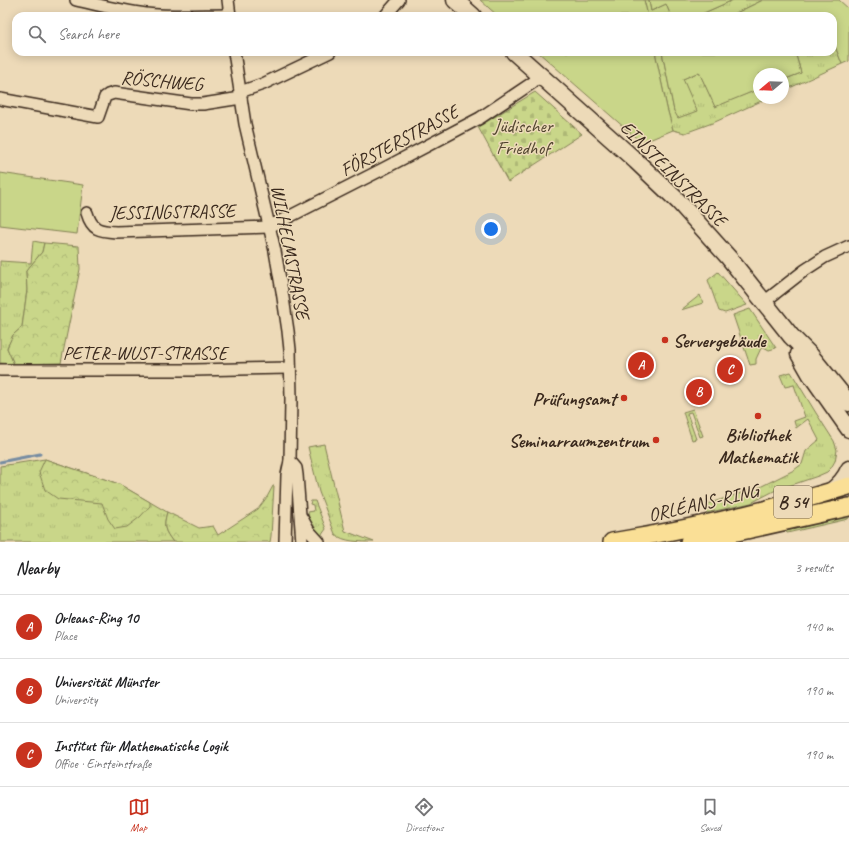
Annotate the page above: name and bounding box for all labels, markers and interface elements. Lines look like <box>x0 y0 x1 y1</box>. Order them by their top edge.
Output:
search box <box>12 12 837 56</box>
icon: search <box>26 23 48 45</box>
text: Search here <box>58 25 119 44</box>
street label: RÖSCHWEG <box>120 65 205 97</box>
north arrow <box>753 68 789 104</box>
street label: FÖRSTERSTRASSE <box>336 99 465 182</box>
park label: Jüdischer Friedhof <box>492 114 554 160</box>
street label: EINSTEINSTRASSE <box>615 115 733 234</box>
street label: WILHELMSTRASSE <box>265 183 315 324</box>
street label: JESSINGSTRASSE <box>108 199 238 225</box>
your location <box>481 219 501 239</box>
place label: Servergebäude <box>673 329 767 353</box>
marker: Servergebäude <box>660 335 670 345</box>
street label: PETER-WUST-STRASSE <box>63 341 230 365</box>
pin: A <box>628 350 654 380</box>
pin: C <box>717 355 743 385</box>
pin: B <box>686 377 712 407</box>
place label: Prüfungsamt <box>533 387 619 411</box>
marker: Prüfungsamt <box>619 393 629 403</box>
marker: Bibliothek Mathematik <box>753 411 763 421</box>
place label: Bibliothek Mathematik <box>718 423 800 469</box>
place label: Seminarraumzentrum <box>509 429 650 453</box>
marker: Seminarraumzentrum <box>651 435 661 445</box>
street label: ORLÉANS-RING <box>646 478 763 527</box>
road number: B 54 <box>774 486 812 518</box>
text: Nearby <box>16 558 59 579</box>
text: 3 results <box>795 560 833 576</box>
text: Orleans-Ring 10 <box>54 609 138 628</box>
text: A <box>26 619 32 635</box>
text: 140 m <box>805 619 833 635</box>
text: Place <box>54 628 77 644</box>
text: Universität Münster <box>54 673 159 692</box>
text: B <box>26 683 32 699</box>
text: 190 m <box>805 683 833 699</box>
text: University <box>54 692 97 708</box>
text: Institut für Mathematische Logik <box>54 737 228 756</box>
text: C <box>26 747 32 763</box>
text: 190 m <box>805 747 833 763</box>
text: Office · Einsteinstraße <box>54 756 151 772</box>
tab: Map <box>128 796 150 834</box>
tab: Directions <box>405 796 444 834</box>
tab: Saved <box>699 796 721 834</box>

